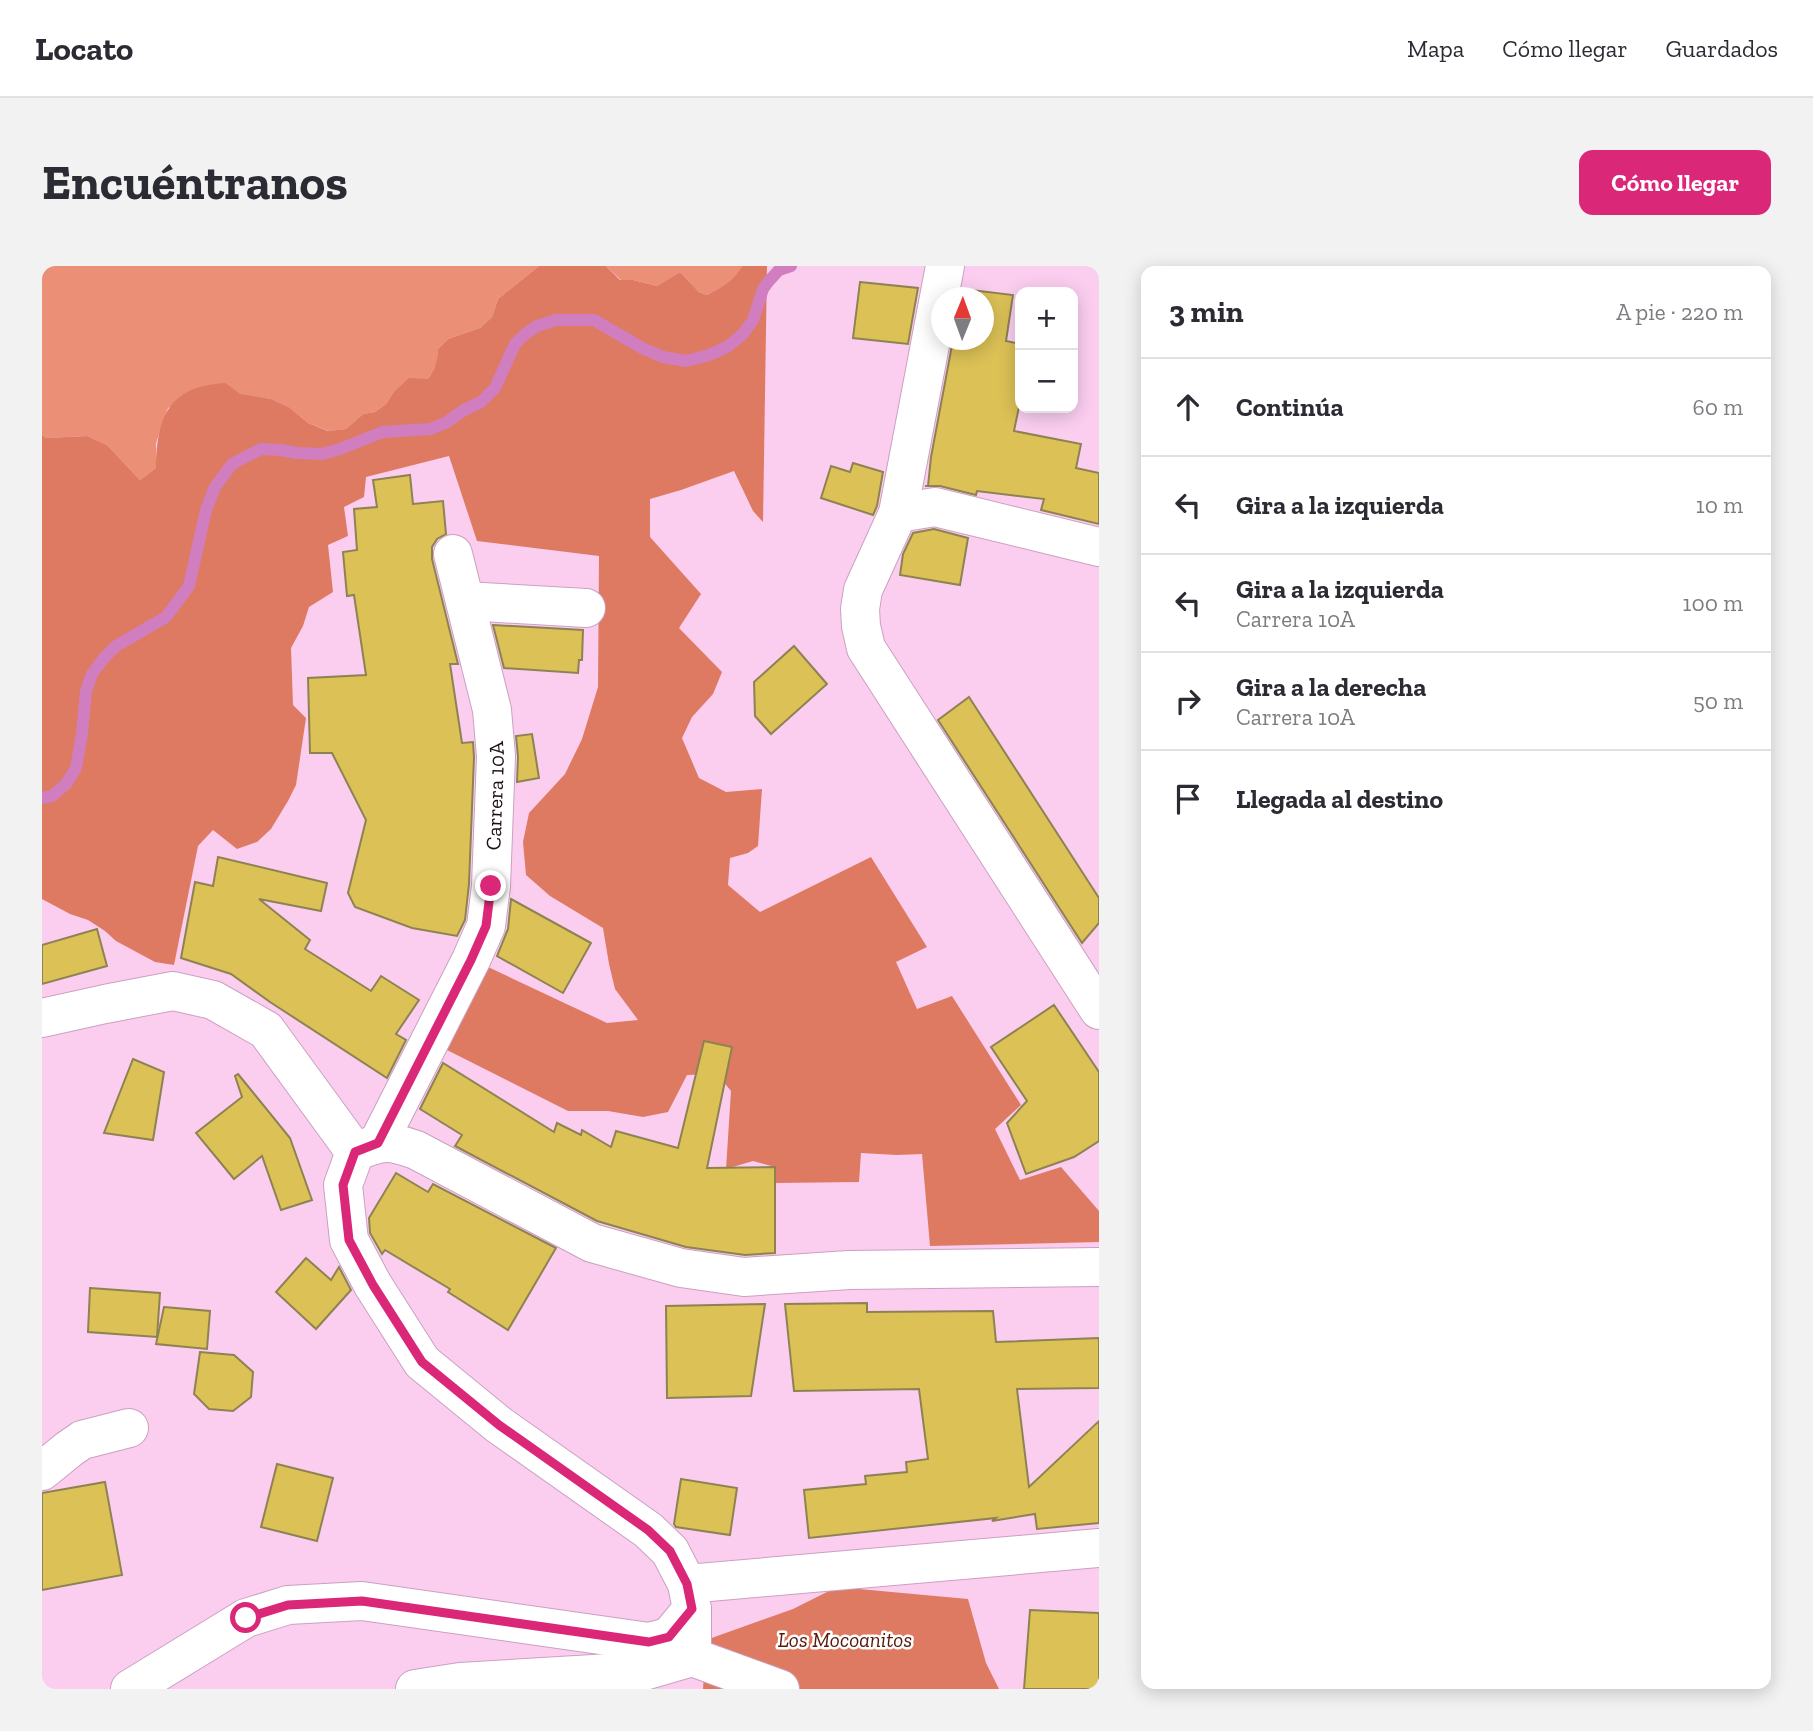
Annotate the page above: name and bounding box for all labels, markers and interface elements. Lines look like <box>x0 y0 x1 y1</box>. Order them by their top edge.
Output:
text: Locato <box>35 29 133 68</box>
text: Mapa <box>1407 34 1464 63</box>
text: Cómo llegar <box>1502 34 1628 63</box>
text: Guardados <box>1666 34 1778 63</box>
button: Cómo llegar <box>1579 150 1771 215</box>
text: Encuéntranos <box>42 153 348 212</box>
north arrow <box>931 287 994 350</box>
map controls <box>1015 287 1078 413</box>
button: + <box>1015 287 1078 350</box>
text: 3 min <box>1169 294 1244 330</box>
text: A pie · 220 m <box>1616 298 1743 326</box>
button: − <box>1015 350 1078 413</box>
icon: ahead <box>1169 388 1207 426</box>
text: Continúa <box>1236 391 1344 423</box>
text: 60 m <box>1692 393 1743 421</box>
icon: left <box>1169 486 1207 524</box>
text: Gira a la izquierda <box>1236 489 1444 521</box>
text: 10 m <box>1696 491 1743 519</box>
text: Gira a la izquierda <box>1236 573 1444 605</box>
icon: left <box>1169 584 1207 622</box>
text: 100 m <box>1683 589 1743 617</box>
text: Carrera 10A <box>1236 605 1355 633</box>
text: Gira a la derecha <box>1236 671 1426 703</box>
icon: right <box>1169 682 1207 720</box>
text: 50 m <box>1693 687 1743 715</box>
text: Carrera 10A <box>1236 703 1355 731</box>
street label: Carrera 10A <box>480 740 509 851</box>
icon: arrive <box>1169 780 1207 818</box>
text: Llegada al destino <box>1236 783 1443 815</box>
route end <box>475 870 506 901</box>
route start <box>230 1602 261 1633</box>
park label: Los Mocoanitos <box>778 1627 912 1652</box>

